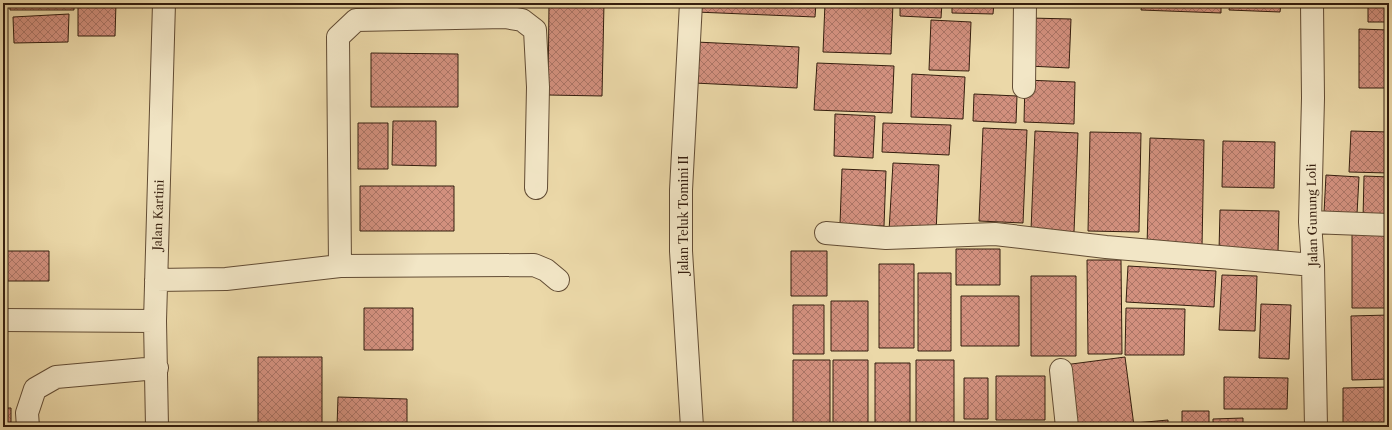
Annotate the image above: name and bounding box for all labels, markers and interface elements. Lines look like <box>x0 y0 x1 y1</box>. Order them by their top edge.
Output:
street label: Jalan Teluk Tomini II <box>676 155 691 277</box>
street label: Jalan Gunung Loli <box>1304 163 1320 268</box>
street label: Jalan Kartini <box>149 179 167 253</box>

